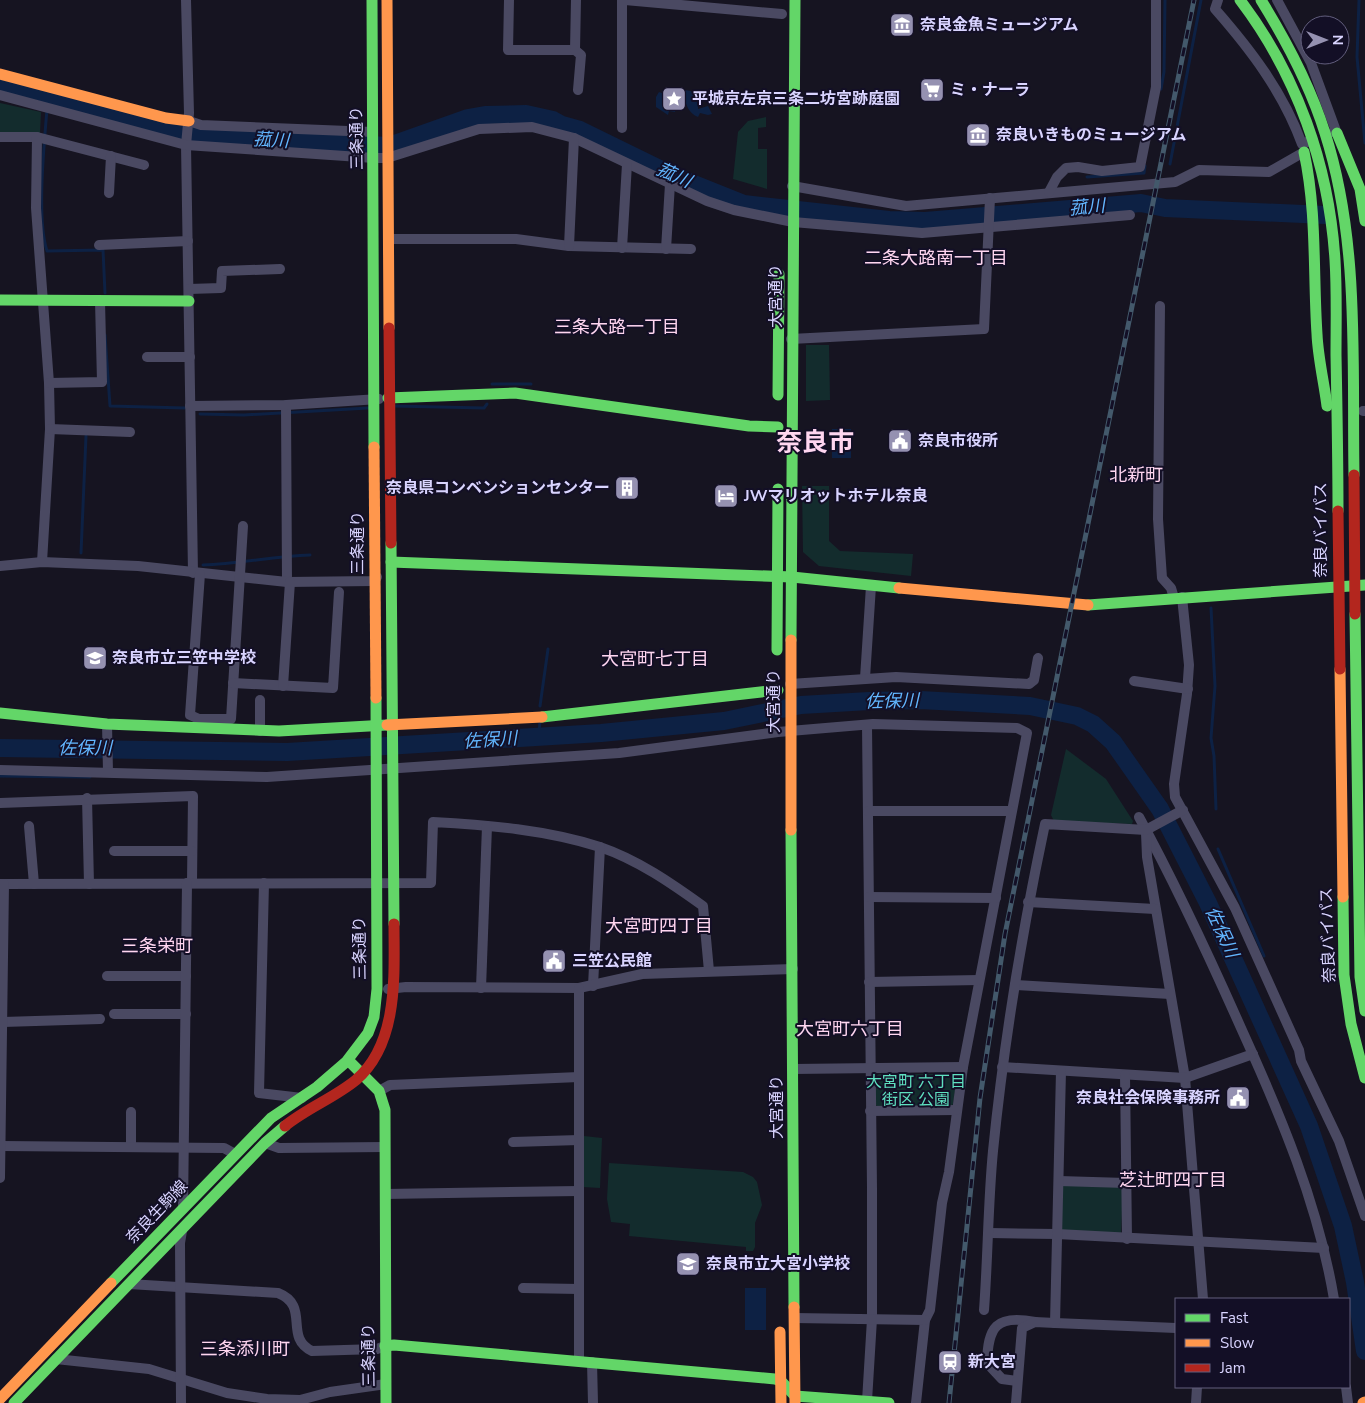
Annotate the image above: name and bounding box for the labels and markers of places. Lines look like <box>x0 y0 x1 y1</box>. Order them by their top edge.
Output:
museum icon: 奈良金魚ミュージアム <box>889 12 915 38</box>
place label: 奈良金魚ミュージアム <box>920 14 1079 36</box>
supermarket icon: ミ・ナーラ <box>919 77 945 103</box>
place label: ミ・ナーラ <box>950 79 1030 101</box>
place icon: 平城京左京三条二坊宮跡庭園 <box>661 86 687 112</box>
place label: 平城京左京三条二坊宮跡庭園 <box>692 88 900 110</box>
museum icon: 奈良いきものミュージアム <box>965 122 991 148</box>
place label: 奈良いきものミュージアム <box>996 124 1187 146</box>
public building icon: 奈良市役所 <box>887 428 913 454</box>
place label: 奈良市役所 <box>918 430 998 452</box>
building icon: 奈良県コンベンションセンター <box>614 475 640 501</box>
place label: 奈良県コンベンションセンター <box>386 477 610 499</box>
hotel icon: JWマリオットホテル奈良 <box>713 483 739 509</box>
place label: JWマリオットホテル奈良 <box>743 485 928 507</box>
school or university icon: 奈良市立三笠中学校 <box>82 645 108 671</box>
place label: 奈良市立三笠中学校 <box>112 647 256 669</box>
public building icon: 三笠公民館 <box>541 948 567 974</box>
place label: 三笠公民館 <box>572 950 652 972</box>
public building icon: 奈良社会保険事務所 <box>1225 1085 1251 1111</box>
place label: 奈良社会保険事務所 <box>1076 1087 1220 1109</box>
school or university icon: 奈良市立大宮小学校 <box>675 1251 701 1277</box>
place label: 奈良市立大宮小学校 <box>706 1253 850 1275</box>
station icon: 新大宮 <box>937 1349 963 1375</box>
place label: 新大宮 <box>968 1351 1016 1373</box>

